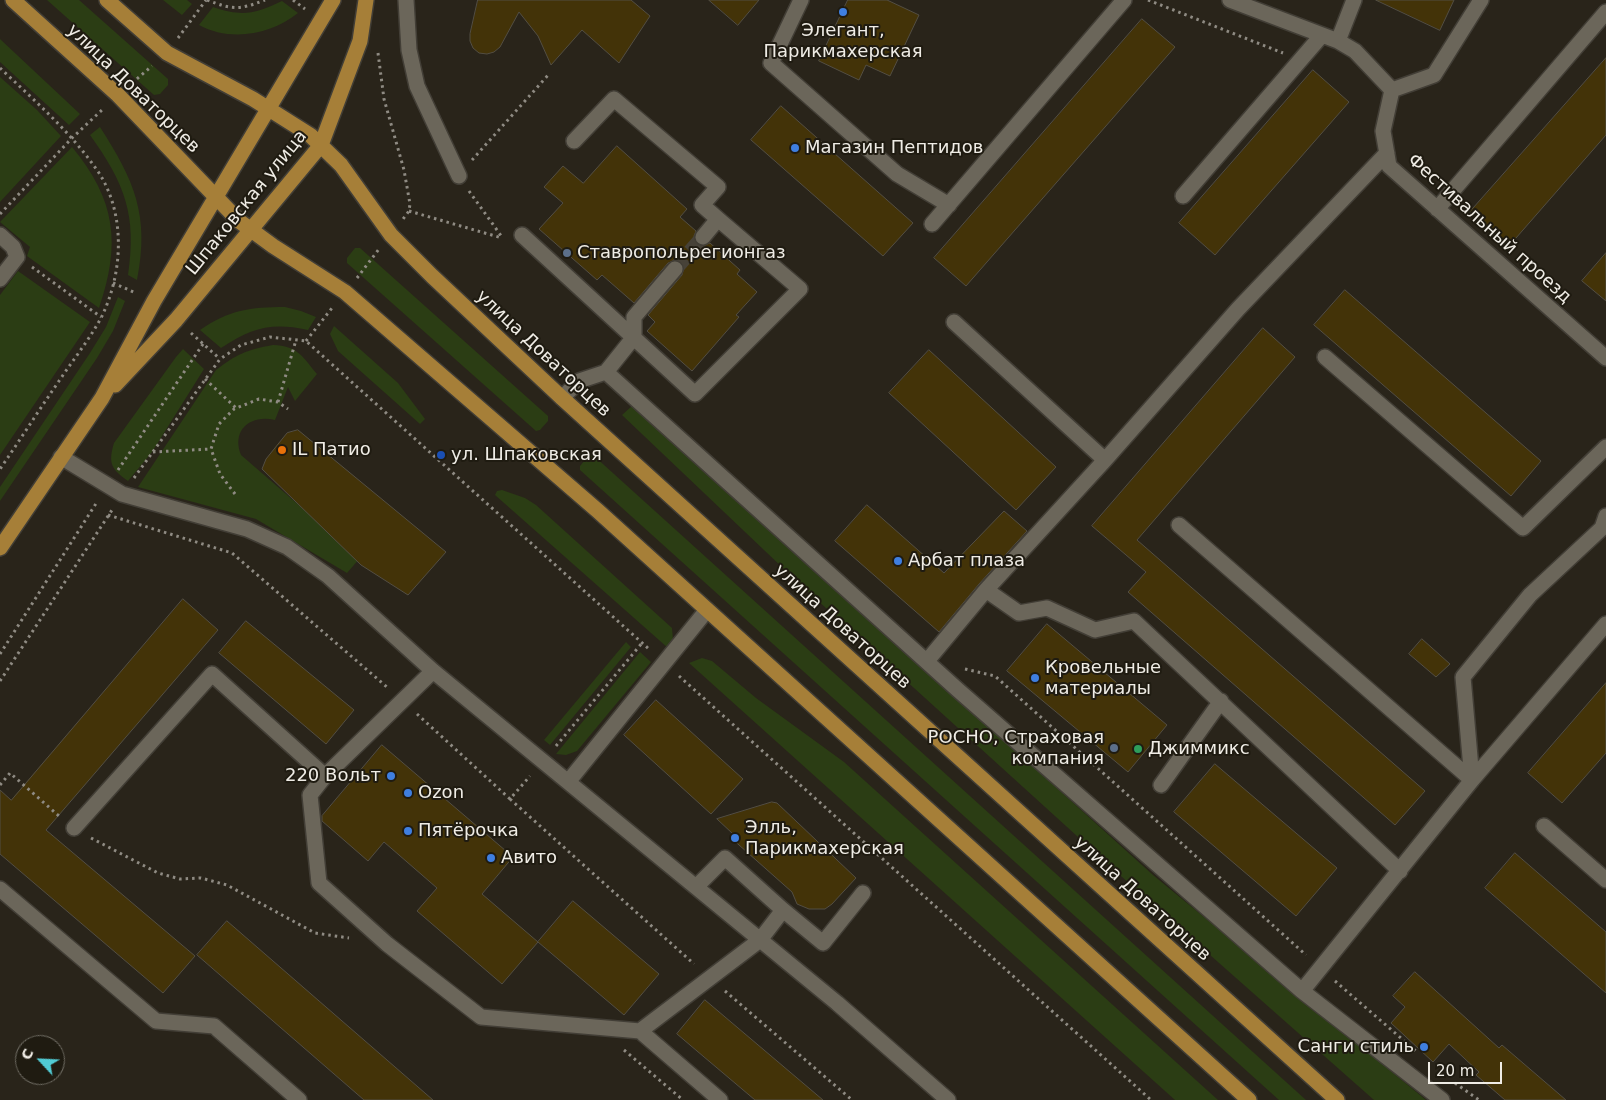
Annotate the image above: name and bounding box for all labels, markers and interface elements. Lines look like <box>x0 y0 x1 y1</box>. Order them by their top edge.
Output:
marker: Элегант, Парикмахерская <box>837 6 849 18</box>
street label: улица Доваторцев <box>62 20 204 158</box>
place label: Элегант, Парикмахерская <box>764 20 922 62</box>
street label: Шпаковская улица <box>182 126 312 280</box>
place label: Магазин Пептидов <box>805 137 983 159</box>
marker: Магазин Пептидов <box>789 142 801 154</box>
street label: Фестивальный проезд <box>1403 150 1575 308</box>
place label: Ставропольрегионгаз <box>577 242 786 264</box>
marker: Ставропольрегионгаз <box>561 247 573 259</box>
street label: улица Доваторцев <box>471 286 615 422</box>
place label: IL Патио <box>292 439 371 461</box>
marker: IL Патио <box>276 444 288 456</box>
place label: ул. Шпаковская <box>451 444 602 466</box>
marker: ул. Шпаковская <box>435 449 447 461</box>
place label: Арбат плаза <box>908 550 1025 572</box>
marker: Арбат плаза <box>892 555 904 567</box>
street label: улица Доваторцев <box>769 560 915 694</box>
place label: Кровельные материалы <box>1045 657 1161 700</box>
marker: Кровельные материалы <box>1029 672 1041 684</box>
place label: РОСНО, Страховая компания <box>928 727 1104 770</box>
place label: Джиммикс <box>1148 738 1250 760</box>
marker: РОСНО, Страховая компания <box>1108 742 1120 754</box>
marker: Джиммикс <box>1132 743 1144 755</box>
place label: 220 Вольт <box>285 765 381 787</box>
marker: 220 Вольт <box>385 770 397 782</box>
place label: Ozon <box>418 782 464 804</box>
marker: Ozon <box>402 787 414 799</box>
place label: Элль, Парикмахерская <box>745 817 904 860</box>
place label: Пятёрочка <box>418 820 519 842</box>
marker: Пятёрочка <box>402 825 414 837</box>
marker: Элль, Парикмахерская <box>729 832 741 844</box>
street label: улица Доваторцев <box>1069 832 1215 966</box>
place label: Авито <box>501 847 557 869</box>
marker: Авито <box>485 852 497 864</box>
north arrow <box>15 1035 65 1085</box>
place label: Санги стиль <box>1298 1036 1414 1058</box>
marker: Санги стиль <box>1418 1041 1430 1053</box>
text: С <box>18 1046 37 1062</box>
scale bar <box>1431 1052 1505 1084</box>
text: 20 m <box>1436 1062 1474 1080</box>

